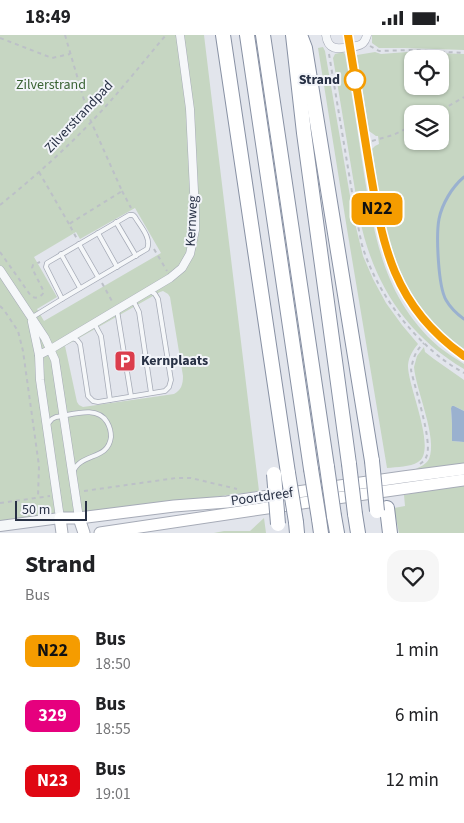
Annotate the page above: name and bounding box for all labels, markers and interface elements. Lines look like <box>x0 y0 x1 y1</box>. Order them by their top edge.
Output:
text: 18:49 <box>25 4 71 31</box>
map controls <box>404 50 449 150</box>
button: locate <box>404 50 449 95</box>
marker: Strand <box>344 69 366 91</box>
place label: Strand <box>299 70 340 90</box>
park label: Zilverstrand <box>16 75 86 95</box>
street label: Zilverstrandpad <box>40 76 118 158</box>
button: layers <box>404 105 449 150</box>
line badge: N22 <box>348 193 406 225</box>
street label: Kernweg <box>181 195 203 247</box>
text: N22 <box>362 196 392 221</box>
parking icon: Kernplaats <box>113 349 137 373</box>
place label: Kernplaats <box>141 351 208 371</box>
street label: Poortdreef <box>230 483 295 511</box>
scale bar <box>15 498 88 521</box>
text: 50 m <box>22 500 50 520</box>
text: Strand <box>25 547 96 582</box>
button: heart <box>387 550 439 602</box>
text: Bus <box>25 584 50 606</box>
text: Bus <box>95 626 126 653</box>
text: 1 min <box>395 637 439 664</box>
text: N22 <box>37 638 68 663</box>
text: 18:50 <box>95 653 131 675</box>
text: Bus <box>95 691 126 718</box>
text: 6 min <box>395 702 439 729</box>
text: 329 <box>38 703 67 728</box>
text: 18:55 <box>95 718 131 740</box>
text: Bus <box>95 756 126 783</box>
text: 12 min <box>385 767 439 794</box>
text: N23 <box>37 768 68 793</box>
text: 19:01 <box>95 783 131 805</box>

